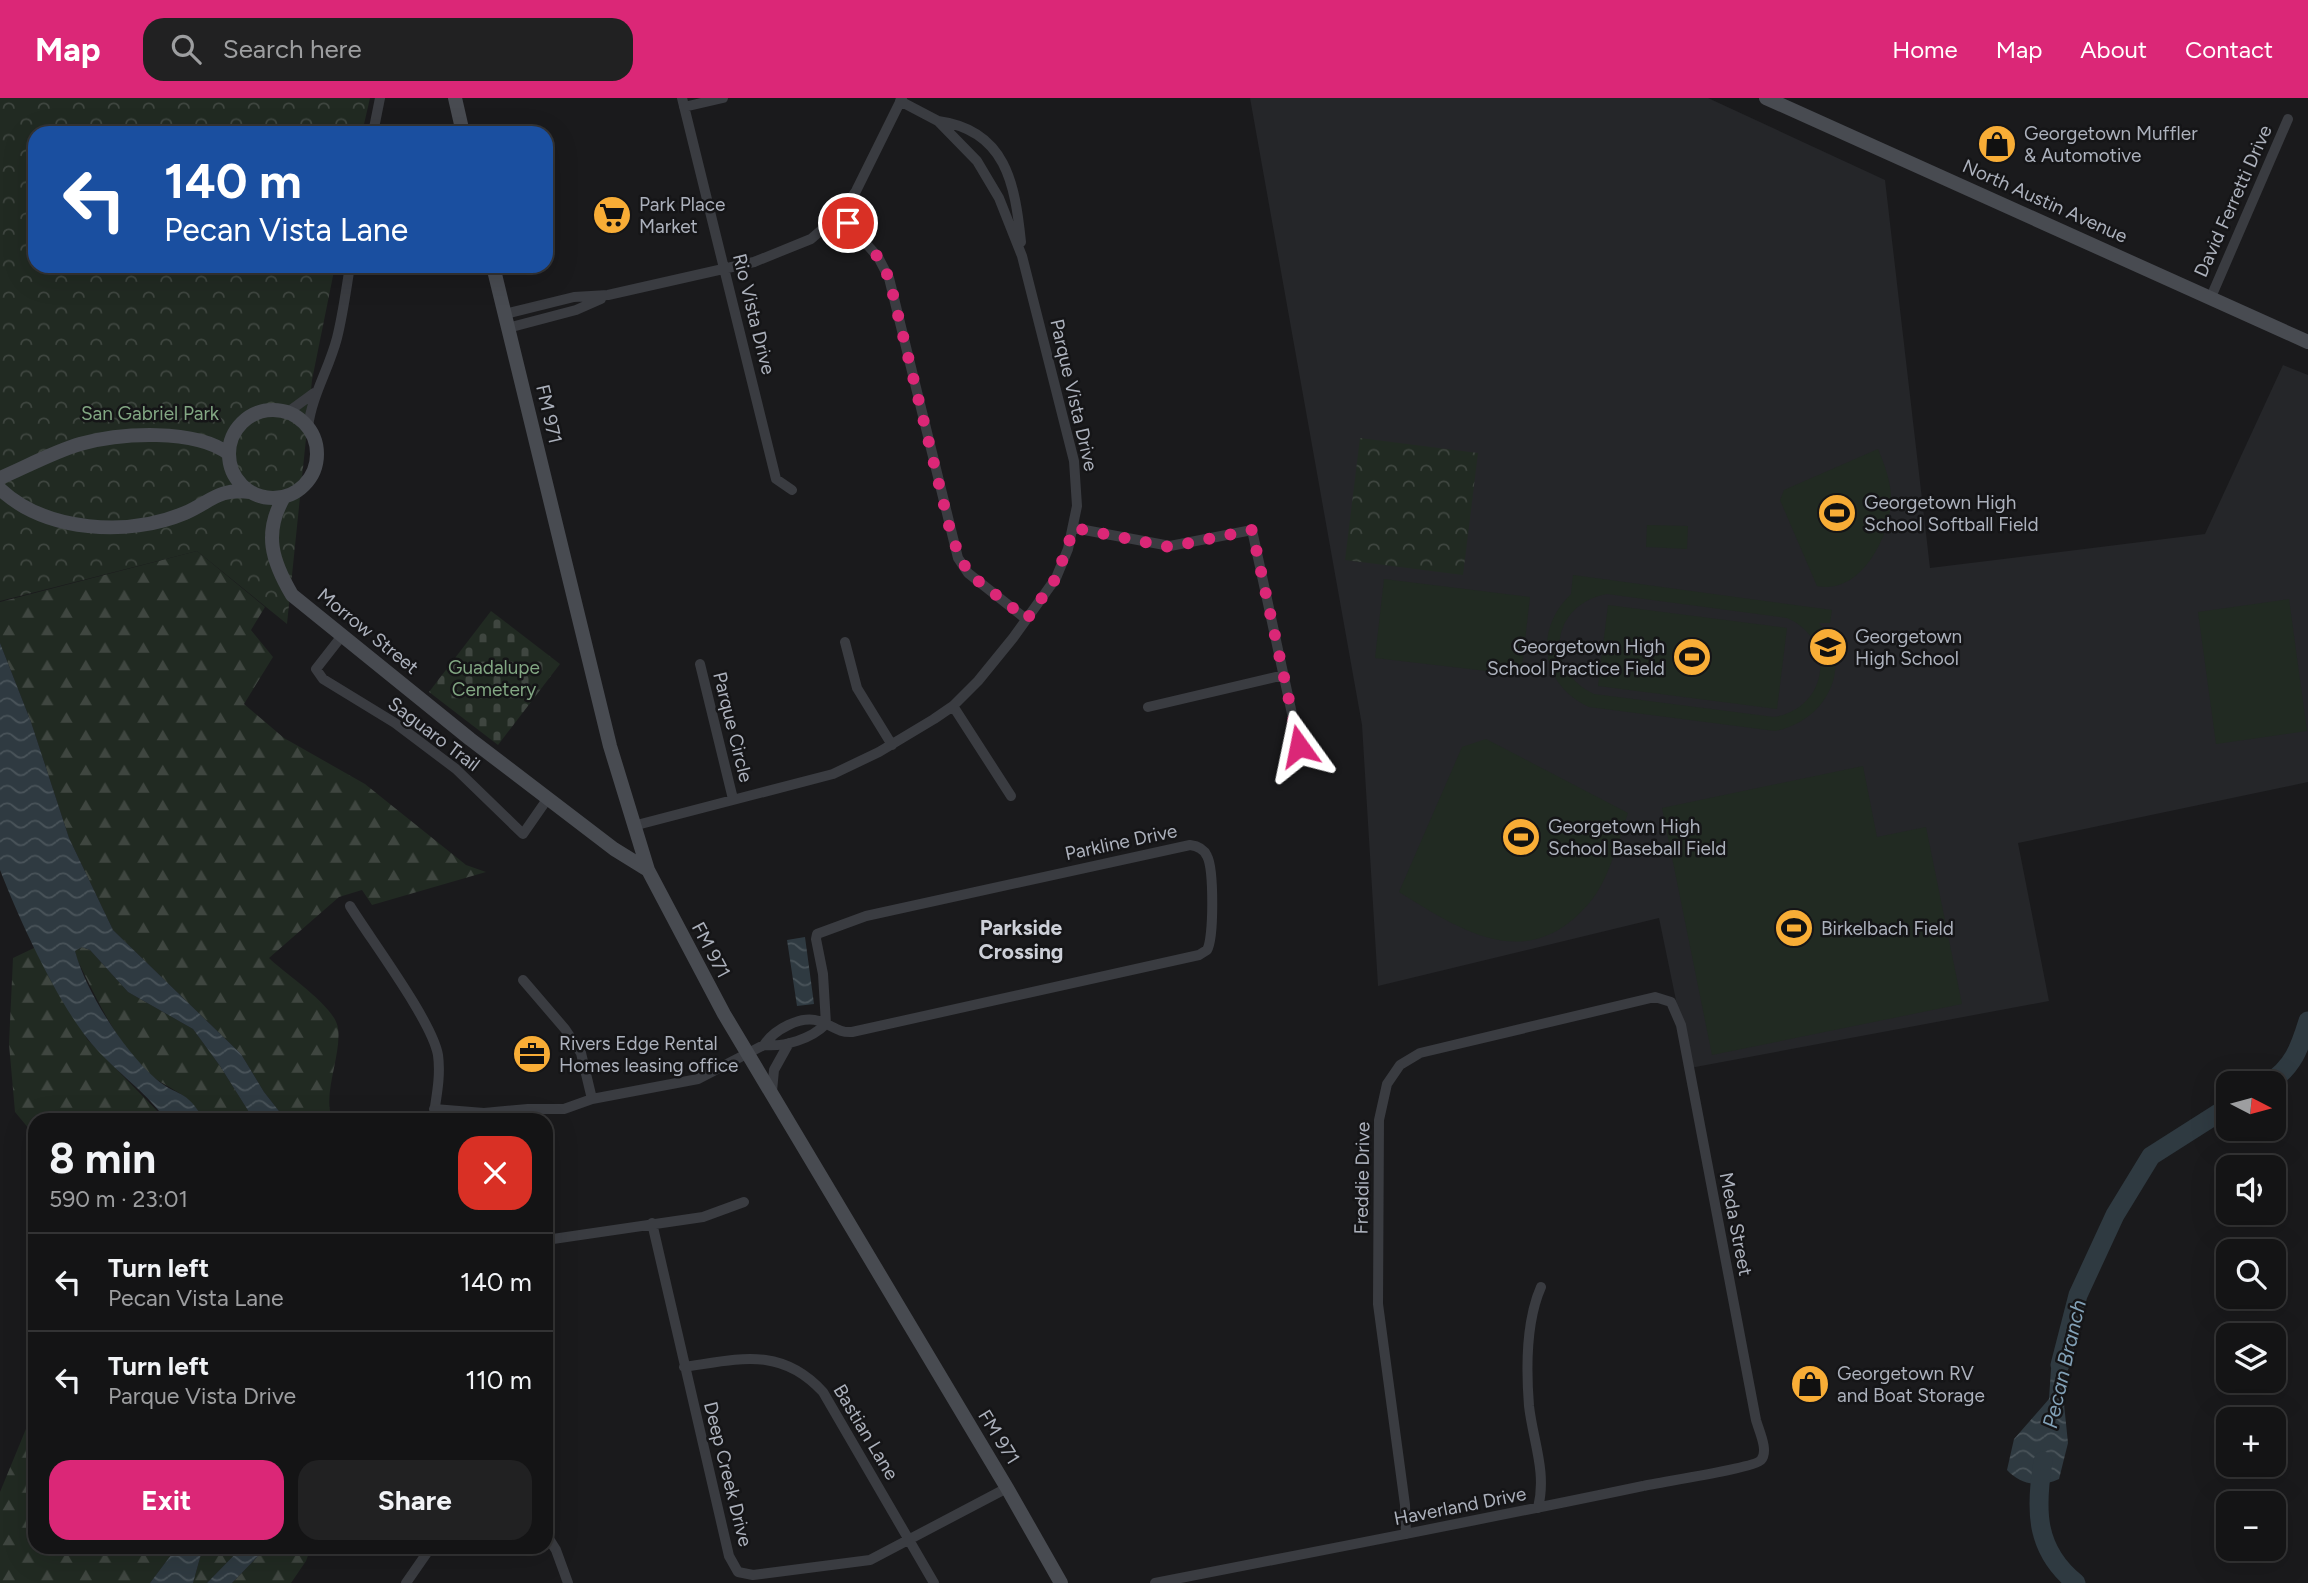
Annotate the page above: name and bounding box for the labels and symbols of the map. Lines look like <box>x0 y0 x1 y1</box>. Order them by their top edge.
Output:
street label: David Ferretti Drive <box>2189 121 2277 281</box>
place label: Georgetown Muffler & Automotive <box>2024 122 2198 167</box>
shop icon: Georgetown Muffler & Automotive <box>1976 123 2018 165</box>
street label: North Austin Avenue <box>1959 154 2131 248</box>
place label: Park Place Market <box>639 193 725 238</box>
pin <box>818 193 878 253</box>
supermarket icon: Park Place Market <box>591 194 633 236</box>
street label: Rio Vista Drive <box>728 251 780 377</box>
street label: Parque Vista Drive <box>1045 317 1103 473</box>
street label: FM 971 <box>531 382 567 446</box>
park label: San Gabriel Park <box>81 402 220 425</box>
place label: Georgetown High School Softball Field <box>1864 491 2039 536</box>
sports icon: Georgetown High School Softball Field <box>1816 492 1858 534</box>
street label: Morrow Street <box>313 583 423 679</box>
place label: Georgetown High School <box>1855 625 1962 670</box>
school or university icon: Georgetown High School <box>1807 626 1849 668</box>
place label: Georgetown High School Practice Field <box>1487 635 1665 680</box>
sports icon: Georgetown High School Practice Field <box>1671 636 1713 678</box>
park label: Guadalupe Cemetery <box>448 656 540 701</box>
street label: Parque Circle <box>708 669 758 785</box>
street label: Saguaro Trail <box>383 692 485 776</box>
position arrow <box>1262 709 1336 783</box>
place label: Georgetown High School Baseball Field <box>1548 815 1726 860</box>
sports icon: Georgetown High School Baseball Field <box>1500 816 1542 858</box>
street label: Parkline Drive <box>1063 819 1179 865</box>
sports icon: Birkelbach Field <box>1773 907 1815 949</box>
district label: Parkside Crossing <box>979 915 1063 964</box>
place label: Birkelbach Field <box>1821 917 1954 940</box>
street label: FM 971 <box>687 918 735 982</box>
place label: Rivers Edge Rental Homes leasing office <box>559 1032 738 1077</box>
office icon: Rivers Edge Rental Homes leasing office <box>511 1033 553 1075</box>
north arrow <box>2216 1071 2286 1141</box>
street label: Freddie Drive <box>1350 1122 1374 1234</box>
street label: Meda Street <box>1715 1170 1757 1278</box>
water label: Pecan Branch <box>2037 1297 2091 1431</box>
place label: Georgetown RV and Boat Storage <box>1837 1362 1985 1407</box>
shop icon: Georgetown RV and Boat Storage <box>1789 1363 1831 1405</box>
street label: Bastian Lane <box>829 1380 903 1484</box>
street label: Deep Creek Drive <box>699 1399 757 1549</box>
street label: FM 971 <box>973 1406 1025 1468</box>
street label: Haverland Drive <box>1392 1482 1528 1530</box>

